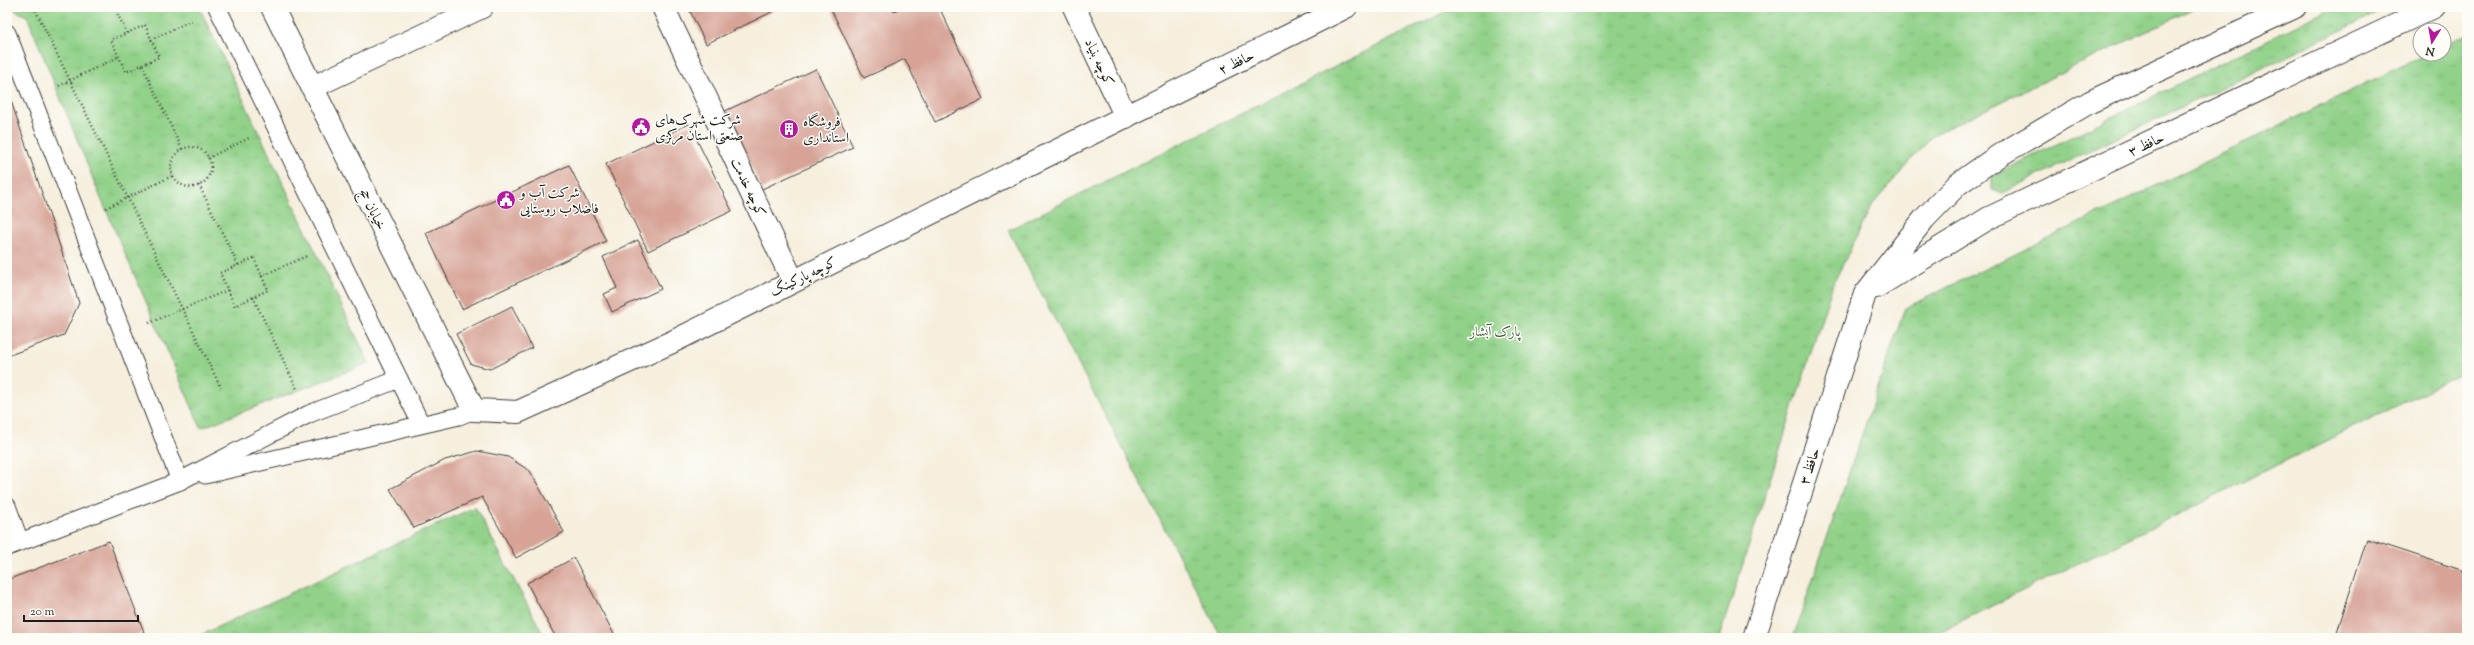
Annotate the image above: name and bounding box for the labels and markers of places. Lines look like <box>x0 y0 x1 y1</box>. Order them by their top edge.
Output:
place label: شرکت شهرک‌های صنعتی استان مرکزی <box>655 111 744 147</box>
place label: فروشگاه استانداری <box>803 112 849 149</box>
public building icon: شرکت شهرک‌های صنعتی استان مرکزی <box>630 116 652 138</box>
building icon: فروشگاه استانداری <box>778 118 800 140</box>
place label: شرکت آب و فاضلاب روستایی <box>518 184 599 220</box>
public building icon: شرکت آب و فاضلاب روستایی <box>495 189 517 211</box>

